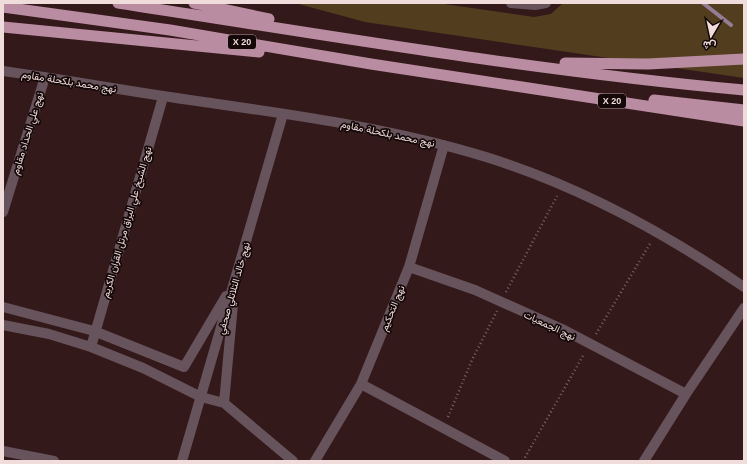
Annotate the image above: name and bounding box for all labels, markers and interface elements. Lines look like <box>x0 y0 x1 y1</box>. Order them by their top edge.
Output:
north arrow <box>691 16 731 56</box>
road number: X 20 <box>228 35 256 49</box>
text: ش <box>702 38 717 53</box>
street label: نهج محمد بلكحلة مقاوم <box>21 69 117 95</box>
street label: نهج علي الحداد مقاوم <box>10 90 48 177</box>
road number: X 20 <box>598 94 626 108</box>
street label: نهج محمد بلكحلة مقاوم <box>340 118 436 150</box>
street label: نهج الشيخ علي البراق مرتل القران الكريم <box>100 145 156 300</box>
street label: نهج خالد التلاتلي صحفي <box>215 241 255 336</box>
street label: نهج التحكيم <box>378 284 408 333</box>
street label: نهج الجمعيات <box>522 309 578 343</box>

